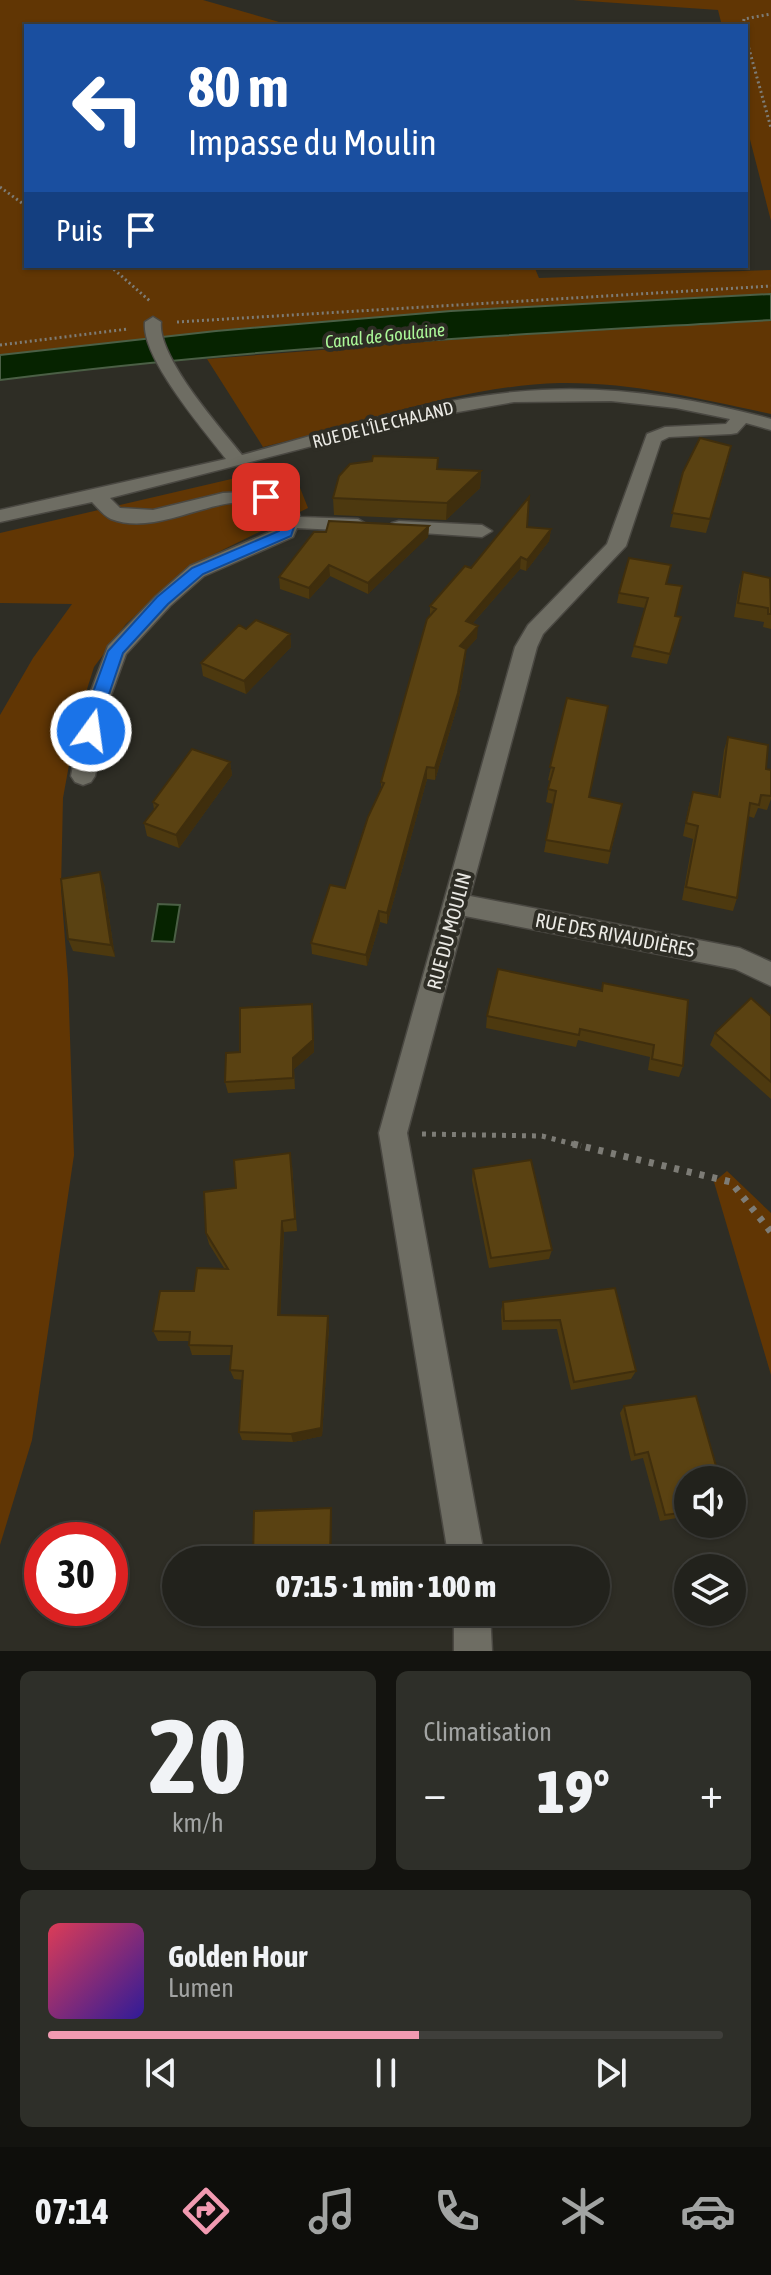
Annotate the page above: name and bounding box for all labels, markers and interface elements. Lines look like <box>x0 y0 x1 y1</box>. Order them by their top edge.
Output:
text: 80 m <box>188 55 289 119</box>
icon: left <box>56 56 160 160</box>
text: Impasse du Moulin <box>188 121 437 163</box>
icon: arrive <box>119 208 163 252</box>
text: Puis <box>56 213 103 247</box>
water label: Canal de Goulaine <box>324 319 446 352</box>
street label: RUE DE L'ÎLE CHALAND <box>310 397 456 452</box>
pin <box>232 463 300 531</box>
icon: arrive <box>244 475 288 519</box>
position arrow <box>49 689 133 773</box>
street label: RUE DU MOULIN <box>422 870 475 992</box>
street label: RUE DES RIVAUDIÈRES <box>534 908 697 961</box>
map controls <box>674 1466 746 1626</box>
button: sound <box>674 1466 746 1538</box>
speed limit sign: 30 <box>24 1522 128 1626</box>
button: layers <box>674 1554 746 1626</box>
text: 07:15 · 1 min · 100 m <box>276 1569 496 1603</box>
text: 20 <box>149 1696 247 1815</box>
text: Climatisation <box>424 1717 552 1747</box>
text: 19° <box>537 1757 610 1826</box>
text: − <box>424 1767 446 1817</box>
text: + <box>700 1767 723 1817</box>
text: km/h <box>172 1808 224 1838</box>
text: Golden Hour <box>168 1939 307 1973</box>
text: Lumen <box>168 1973 234 2003</box>
icon: previous <box>139 2051 183 2095</box>
icon: pause <box>364 2051 408 2095</box>
icon: next <box>589 2051 633 2095</box>
icon: directions <box>178 2183 234 2239</box>
icon: music <box>304 2183 360 2239</box>
icon: phone <box>429 2183 485 2239</box>
icon: climate <box>555 2183 611 2239</box>
icon: car <box>680 2183 736 2239</box>
text: 07:14 <box>35 2190 109 2232</box>

